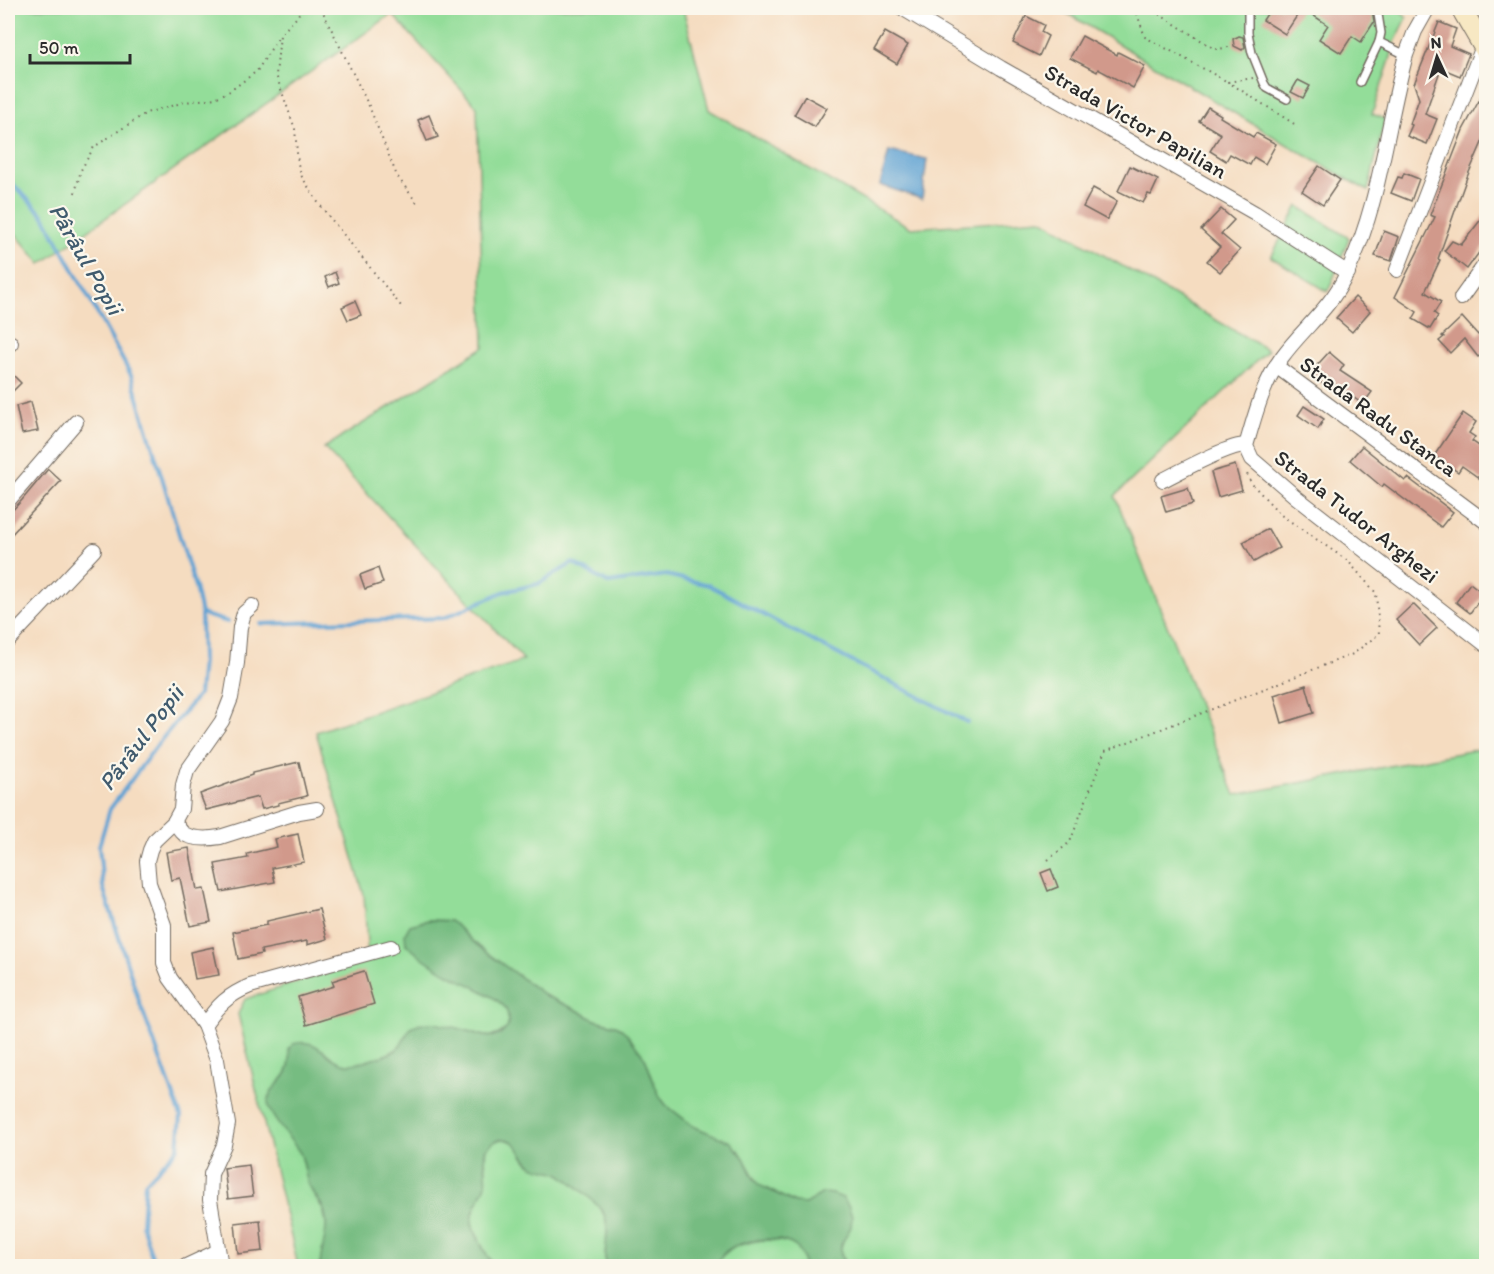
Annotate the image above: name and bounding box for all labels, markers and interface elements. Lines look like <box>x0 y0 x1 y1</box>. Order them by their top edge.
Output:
scale bar <box>30 27 130 65</box>
north arrow <box>1407 27 1467 87</box>
text: N <box>1430 33 1442 52</box>
text: 50 m <box>39 37 79 59</box>
street label: Strada Victor Papilian <box>1040 58 1232 185</box>
water label: Pârâul Popii <box>43 198 131 322</box>
street label: Strada Radu Stanca <box>1295 350 1463 483</box>
street label: Strada Tudor Arghezi <box>1269 444 1444 589</box>
water label: Pârâul Popii <box>92 677 191 796</box>

